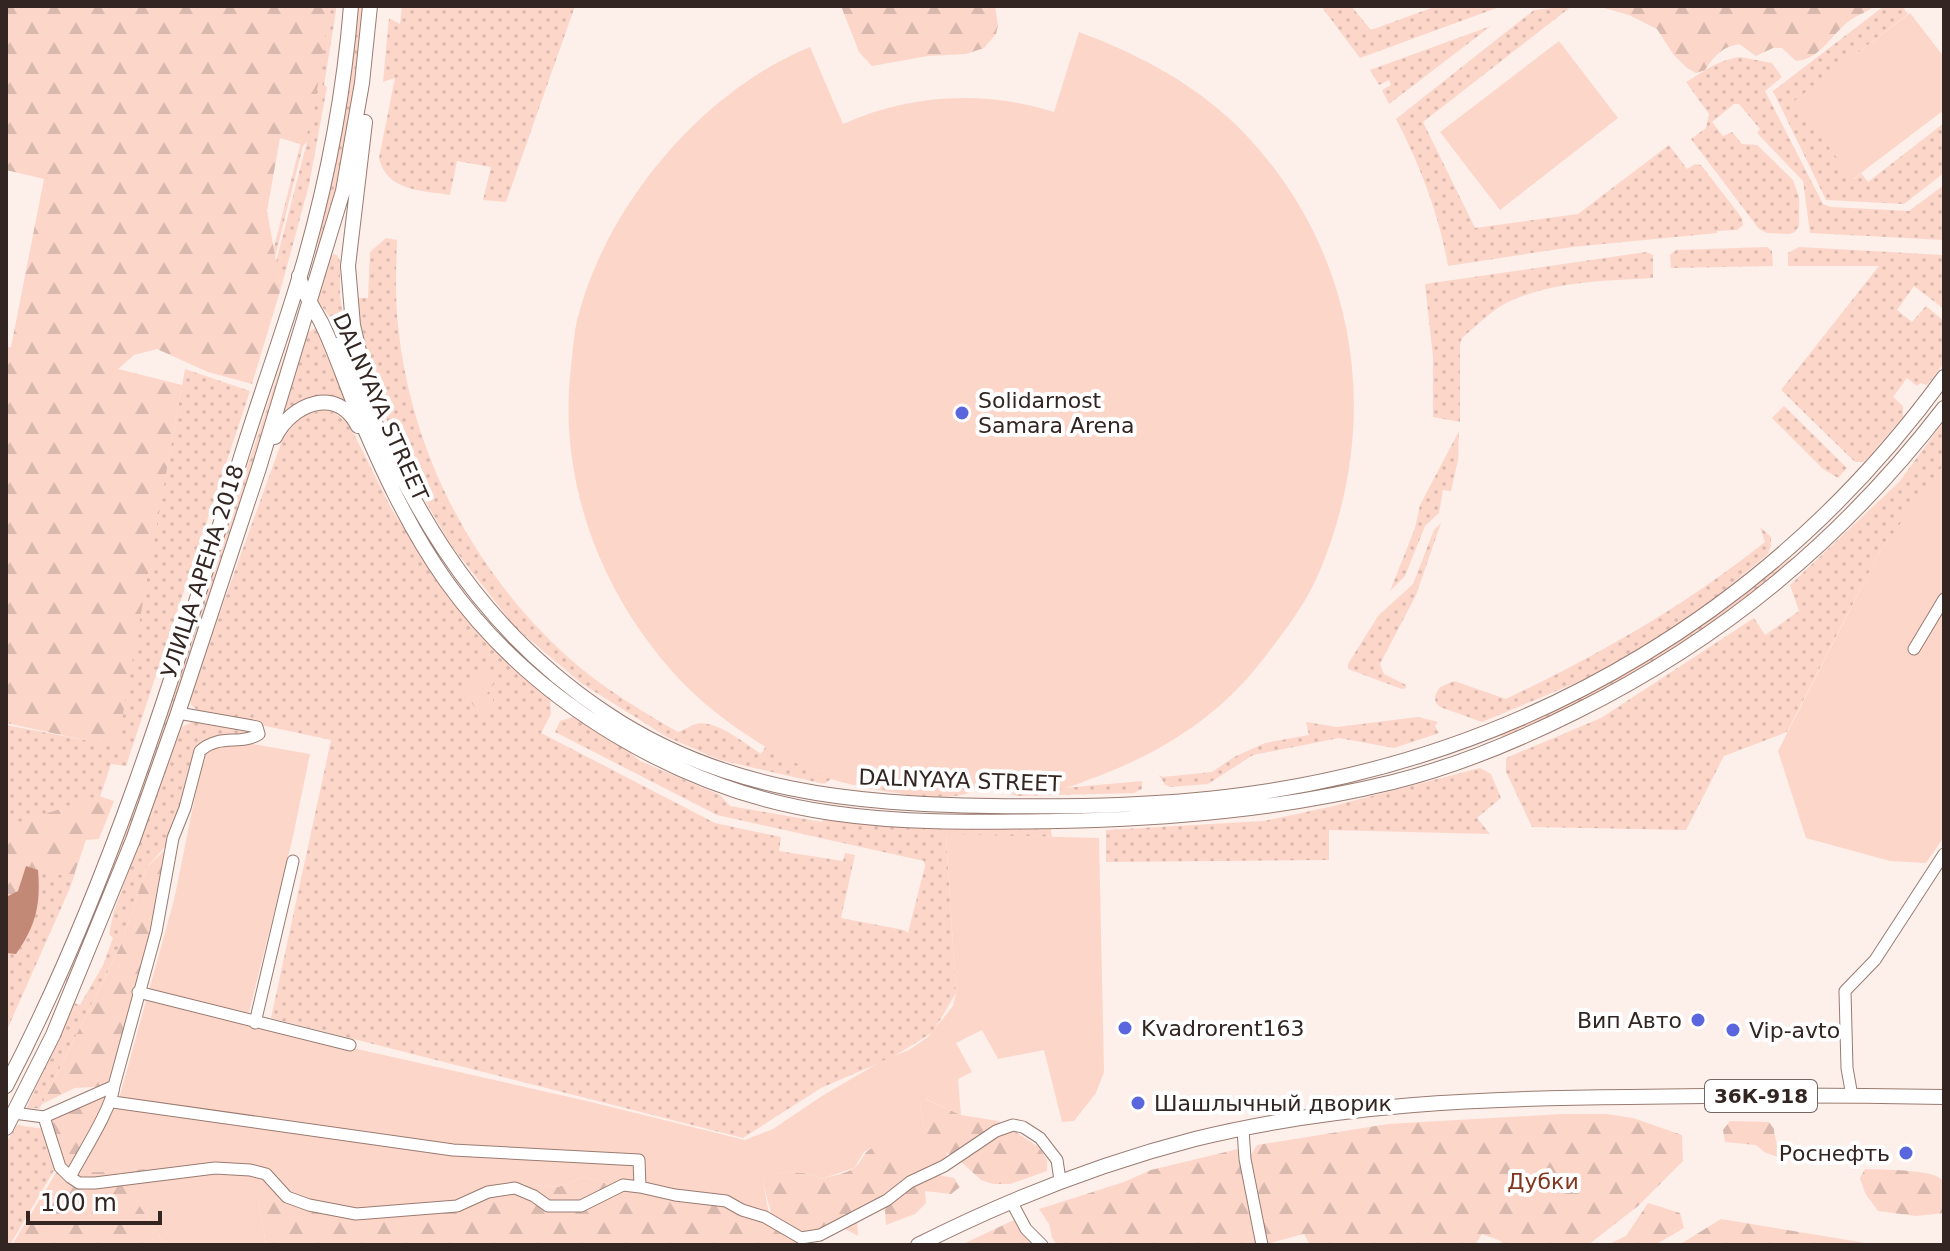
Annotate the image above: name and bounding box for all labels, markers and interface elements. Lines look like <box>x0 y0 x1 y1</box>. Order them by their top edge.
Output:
street label: DALNYAYA STREET <box>328 309 433 506</box>
place label: Solidarnost Samara Arena <box>978 388 1134 438</box>
marker: Solidarnost Samara Arena <box>953 404 971 422</box>
street label: УЛИЦА АРЕНА 2018 <box>156 462 249 681</box>
street label: DALNYAYA STREET <box>858 764 1062 797</box>
place label: Вип Авто <box>1577 1008 1682 1033</box>
marker: Вип Авто <box>1689 1011 1707 1029</box>
place label: Kvadrorent163 <box>1141 1016 1305 1041</box>
place label: Vip-avto <box>1749 1018 1840 1043</box>
marker: Kvadrorent163 <box>1116 1019 1134 1037</box>
marker: Vip-avto <box>1724 1021 1742 1039</box>
road number: 36К-918 <box>1705 1080 1817 1112</box>
place label: Шашлычный дворик <box>1154 1091 1392 1116</box>
marker: Шашлычный дворик <box>1129 1094 1147 1112</box>
place label: Роснефть <box>1779 1141 1890 1166</box>
marker: Роснефть <box>1897 1144 1915 1162</box>
park label: Дубки <box>1507 1169 1579 1194</box>
scale bar <box>28 1175 160 1225</box>
text: 100 m <box>40 1189 117 1217</box>

